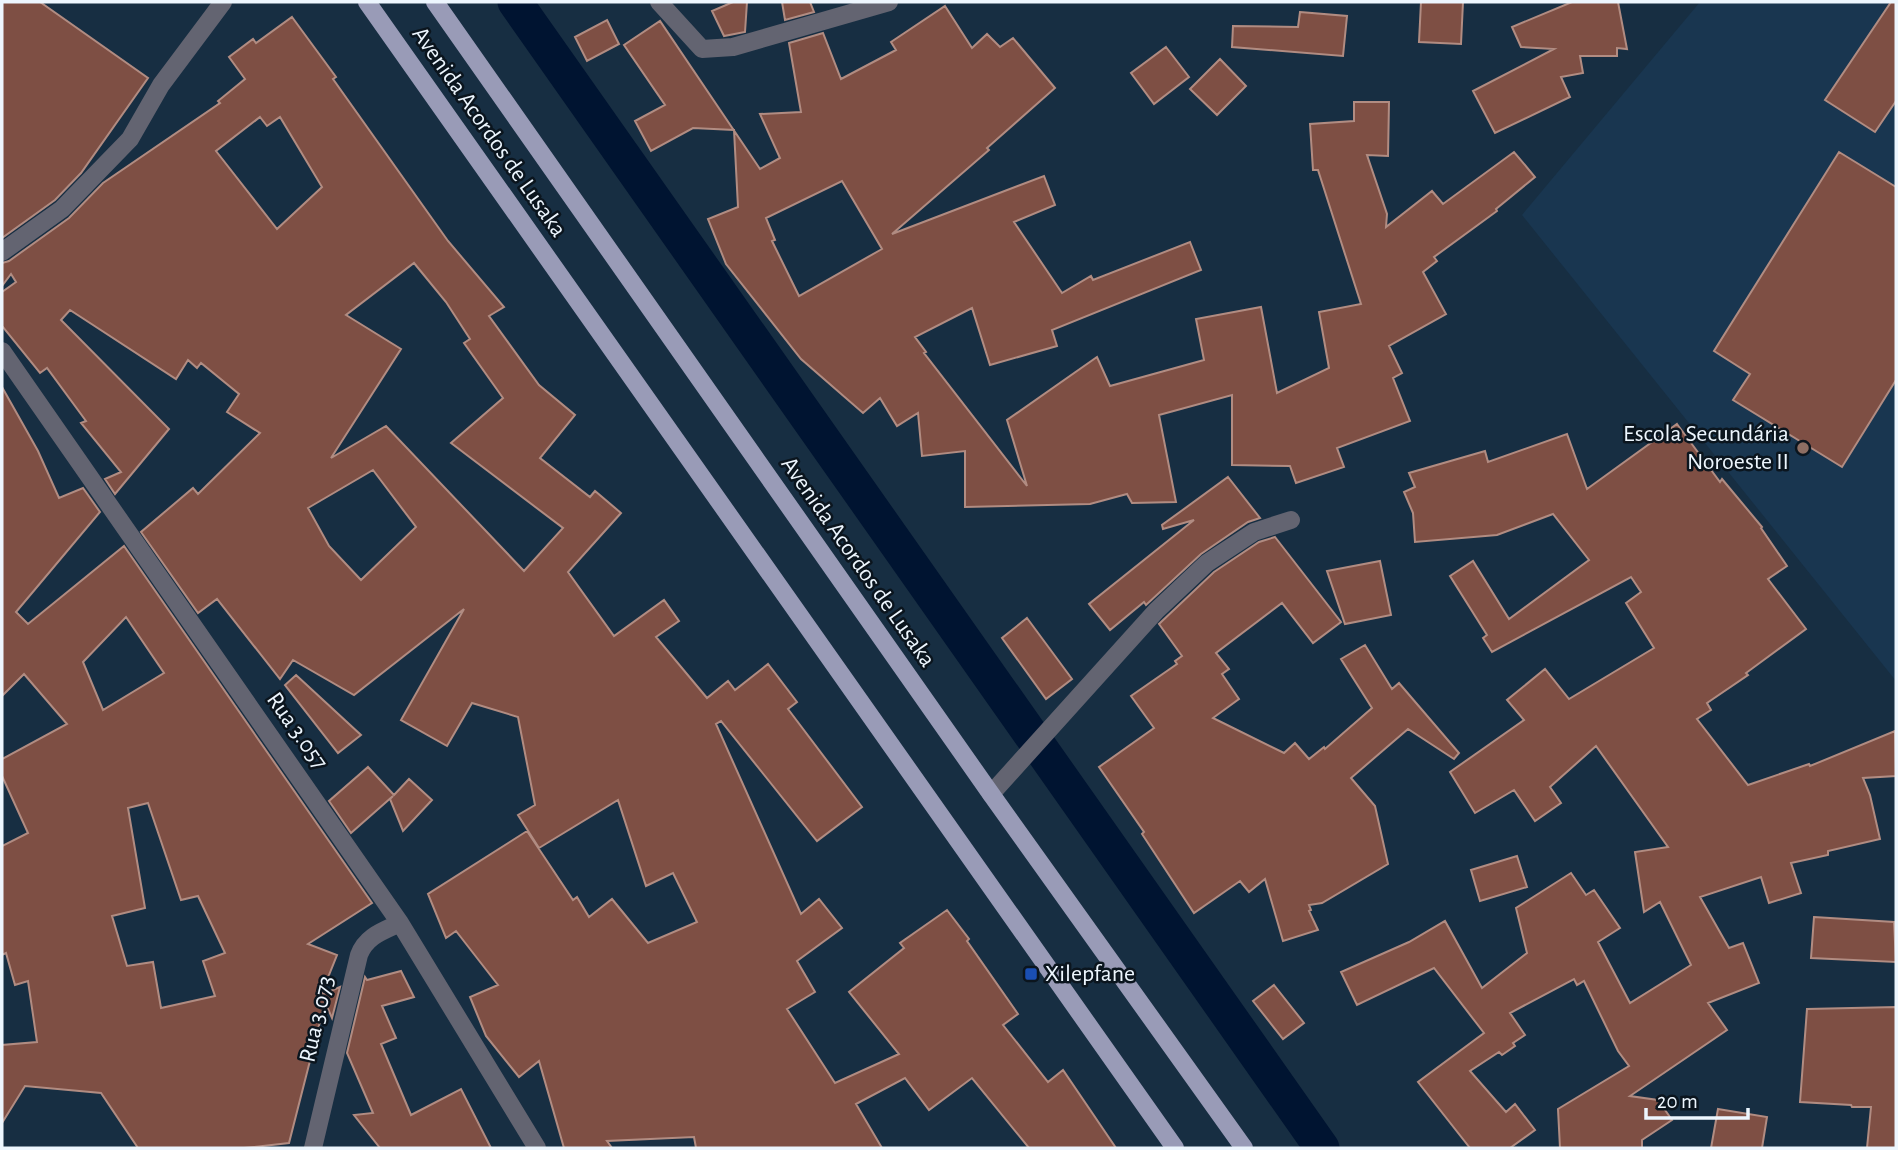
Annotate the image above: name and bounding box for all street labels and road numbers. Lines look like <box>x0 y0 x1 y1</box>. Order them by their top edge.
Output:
street label: Avenida Acordos de Lusaka <box>407 23 571 241</box>
street label: Avenida Acordos de Lusaka <box>776 453 940 671</box>
street label: Rua 3.057 <box>262 688 332 774</box>
street label: Rua 3.073 <box>295 973 339 1065</box>

